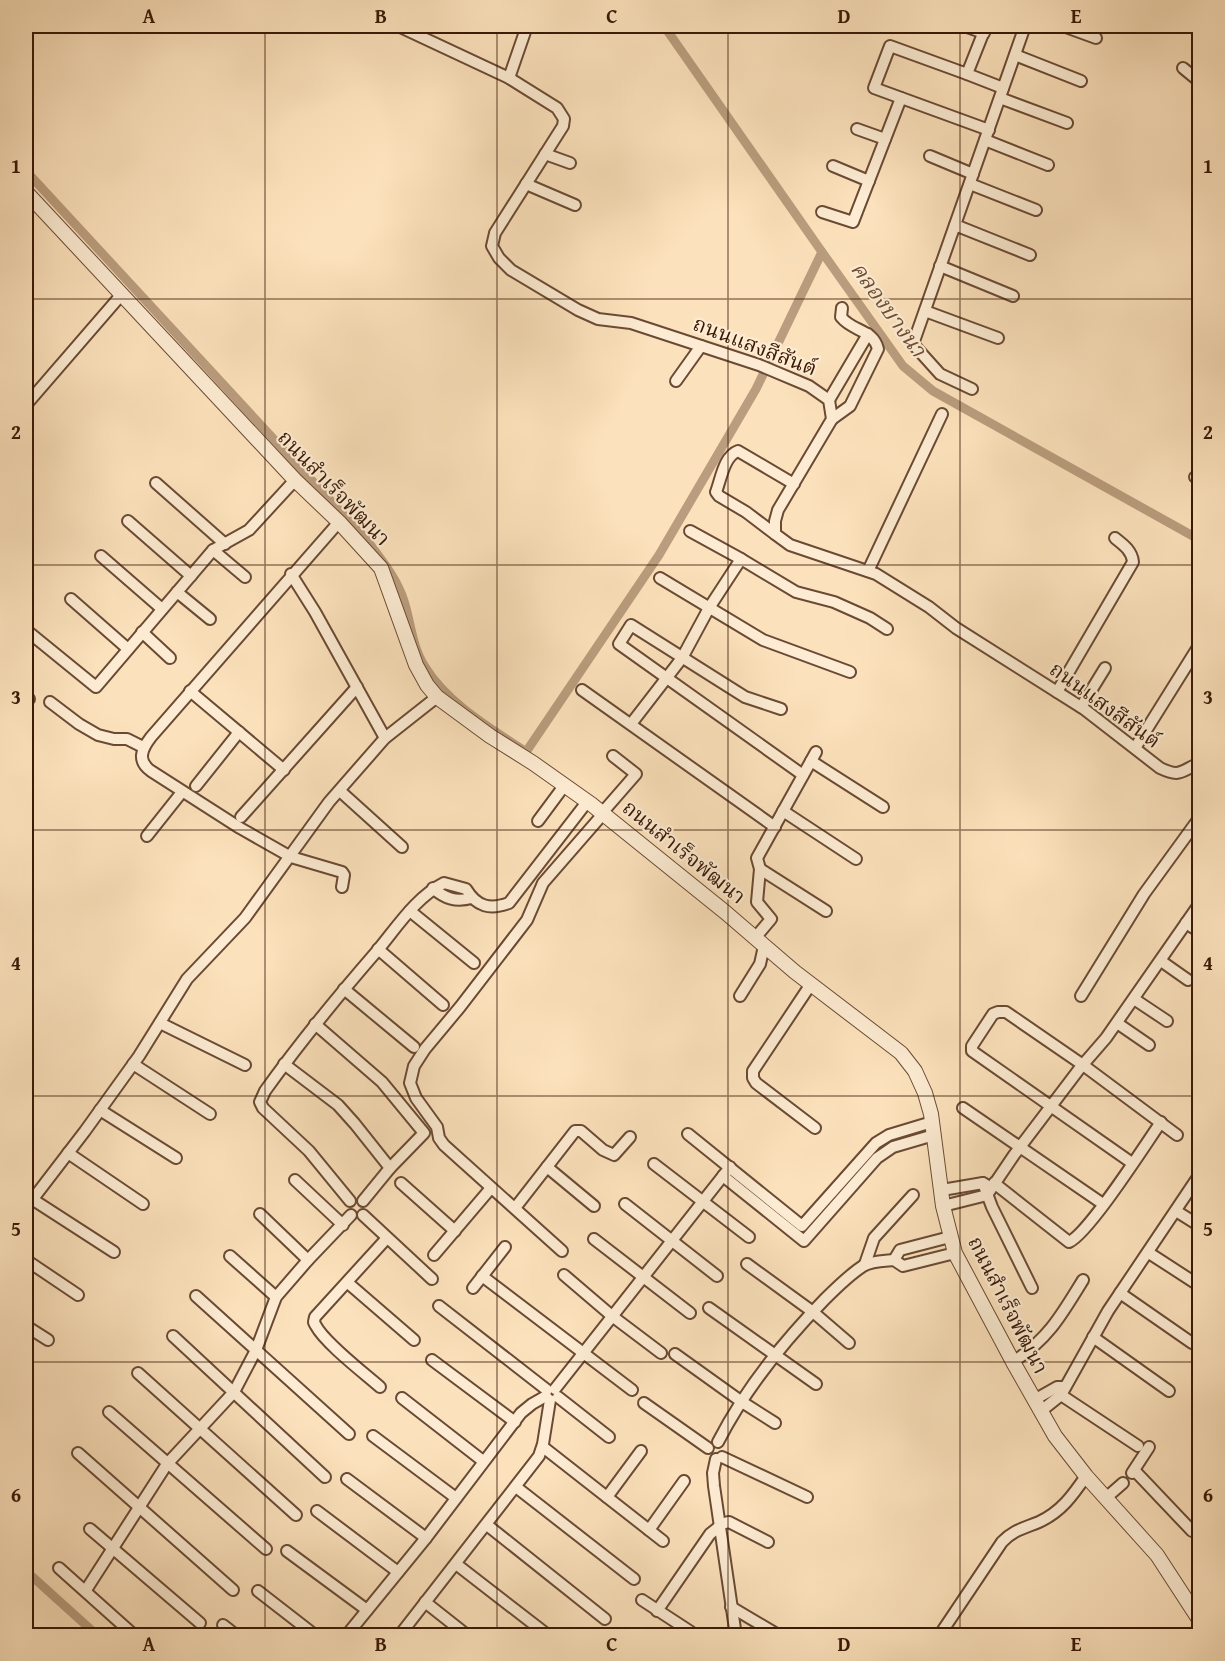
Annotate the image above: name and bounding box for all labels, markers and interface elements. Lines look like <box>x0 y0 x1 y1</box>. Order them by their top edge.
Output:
text: A <box>143 1 156 30</box>
text: B <box>375 1 387 30</box>
text: C <box>606 1 618 30</box>
text: D <box>837 1 851 30</box>
text: E <box>1071 1 1082 30</box>
text: 1 <box>11 151 21 180</box>
text: 1 <box>1203 151 1213 180</box>
water label: คลองบางนา <box>843 255 935 364</box>
street label: ถนนแสงสีสันต์ <box>689 308 822 383</box>
text: 2 <box>11 417 21 446</box>
text: 2 <box>1203 417 1213 446</box>
street label: ถนนสำเร็จพัฒนา <box>271 423 398 553</box>
street label: ถนนแสงสีสันต์ <box>1043 654 1167 756</box>
text: 3 <box>11 682 21 711</box>
text: 3 <box>1203 682 1213 711</box>
street label: ถนนสำเร็จพัฒนา <box>616 792 753 911</box>
text: 4 <box>11 948 21 977</box>
text: 4 <box>1203 948 1213 977</box>
text: 5 <box>11 1214 21 1243</box>
text: 5 <box>1203 1214 1213 1243</box>
street label: ถนนสำเร็จพัฒนา <box>960 1230 1057 1379</box>
text: 6 <box>11 1480 21 1509</box>
text: 6 <box>1203 1480 1213 1509</box>
text: A <box>143 1629 156 1658</box>
text: B <box>375 1629 387 1658</box>
text: C <box>606 1629 618 1658</box>
text: D <box>837 1629 851 1658</box>
text: E <box>1071 1629 1082 1658</box>

